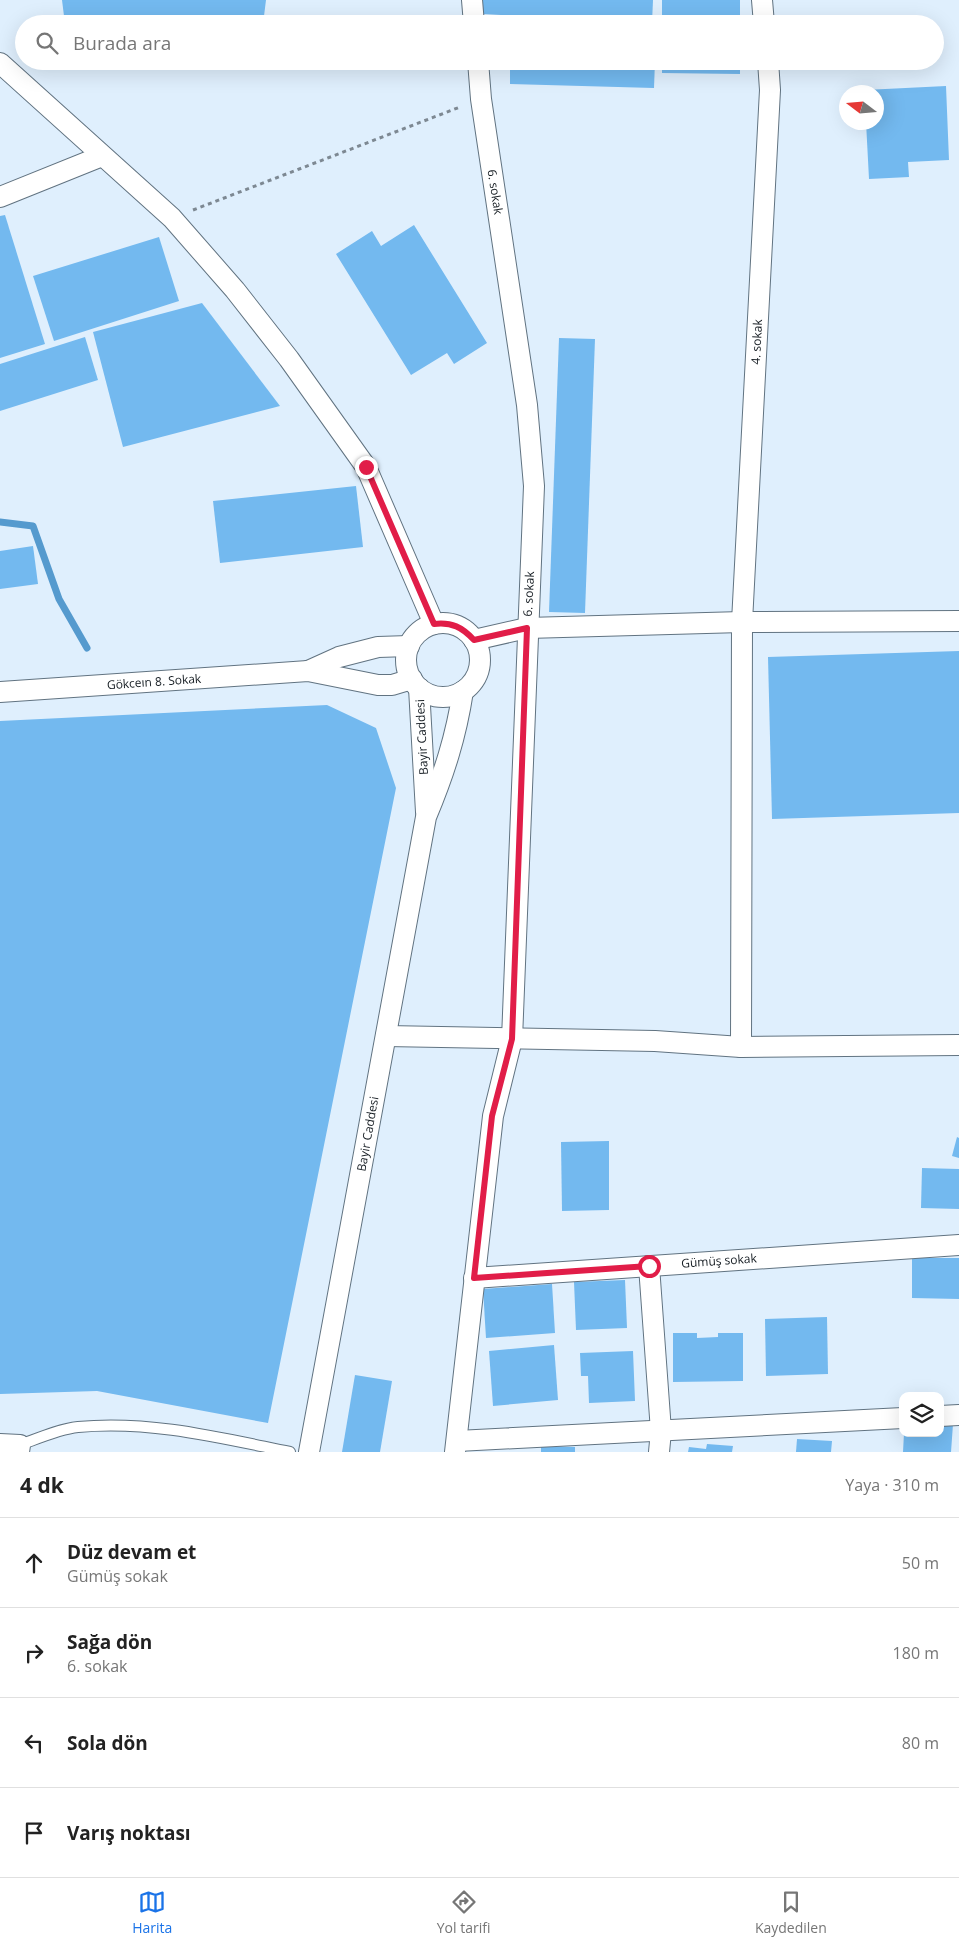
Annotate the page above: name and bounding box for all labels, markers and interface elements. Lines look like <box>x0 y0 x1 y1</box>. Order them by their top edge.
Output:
search box <box>15 15 944 70</box>
icon: search <box>33 29 61 57</box>
text: Burada ara <box>73 30 171 56</box>
north arrow <box>839 85 884 130</box>
street label: 6. sokak <box>484 168 508 216</box>
street label: 4. sokak <box>747 318 766 365</box>
route end <box>355 456 378 479</box>
street label: 6. sokak <box>519 570 538 617</box>
street label: Gökceın 8. Sokak <box>106 670 202 693</box>
street label: Bayir Caddesi <box>411 699 432 775</box>
street label: Bayir Caddesi <box>353 1095 382 1173</box>
street label: Gümüş sokak <box>681 1249 758 1272</box>
route start <box>638 1255 661 1278</box>
map controls <box>899 1392 944 1437</box>
button: layers <box>899 1392 944 1437</box>
text: 4 dk <box>20 1471 64 1499</box>
text: Yaya · 310 m <box>845 1474 939 1496</box>
text: Düz devam et <box>67 1539 196 1565</box>
icon: ahead <box>20 1549 48 1577</box>
text: 50 m <box>902 1552 939 1574</box>
text: Gümüş sokak <box>67 1565 168 1587</box>
text: Sağa dön <box>67 1629 152 1655</box>
icon: right <box>20 1639 48 1667</box>
text: 180 m <box>893 1642 939 1664</box>
text: 6. sokak <box>67 1655 127 1677</box>
icon: left <box>20 1729 48 1757</box>
text: Sola dön <box>67 1730 148 1756</box>
text: 80 m <box>902 1732 939 1754</box>
icon: arrive <box>20 1819 48 1847</box>
text: Varış noktası <box>67 1820 191 1846</box>
tab: Harita <box>132 1888 172 1937</box>
tab: Yol tarifi <box>437 1888 490 1937</box>
tab: Kaydedilen <box>755 1888 827 1937</box>

